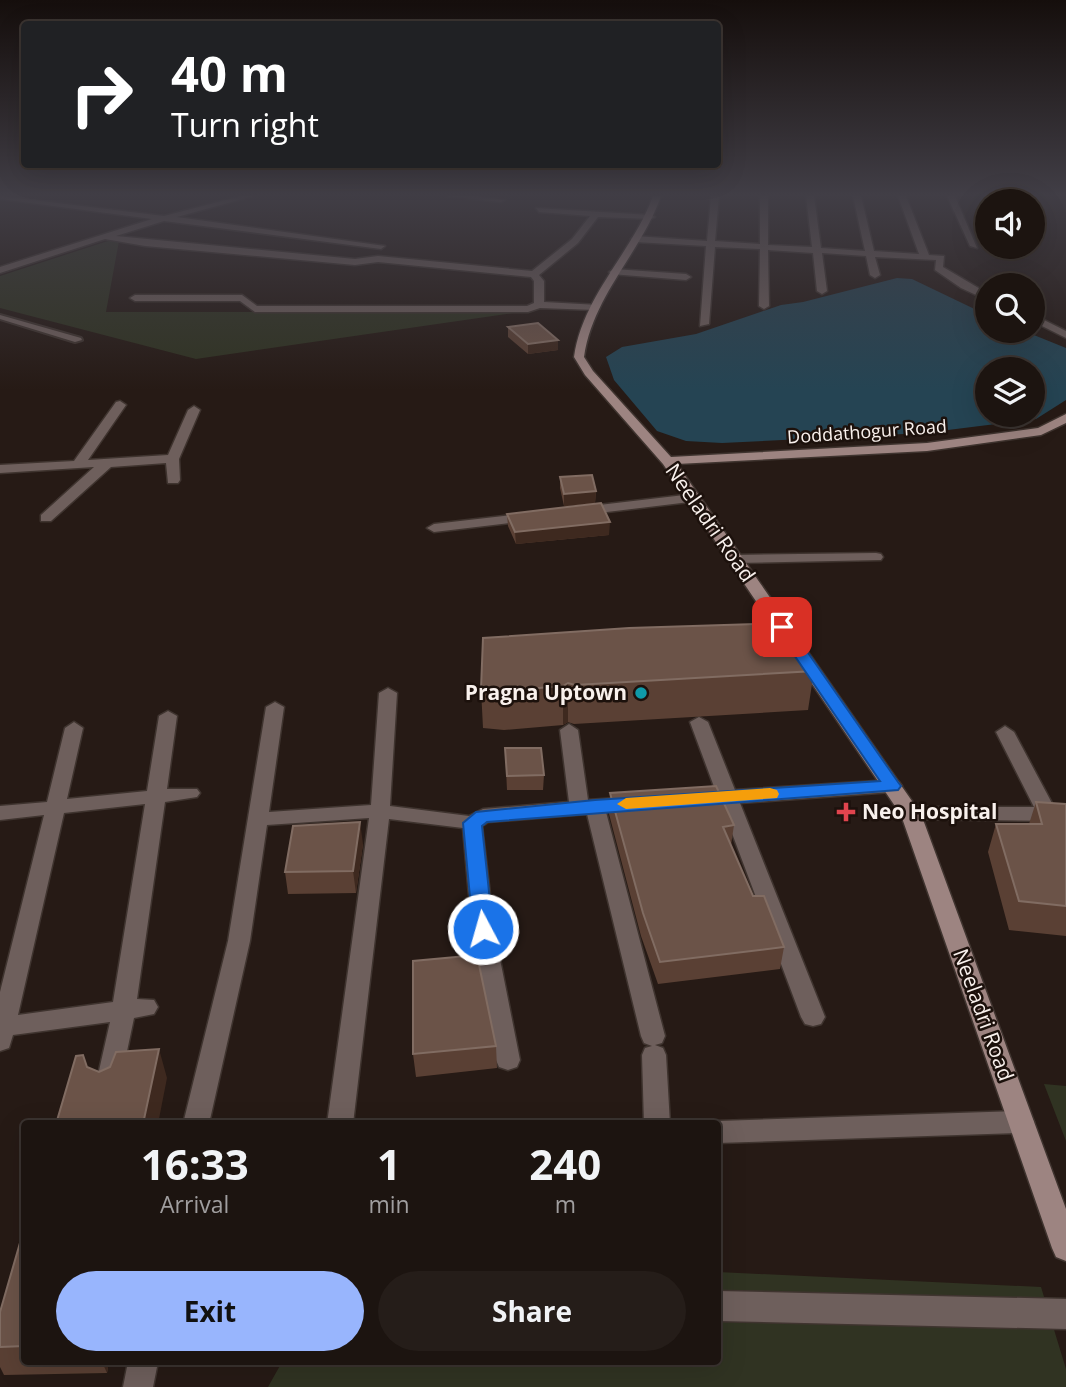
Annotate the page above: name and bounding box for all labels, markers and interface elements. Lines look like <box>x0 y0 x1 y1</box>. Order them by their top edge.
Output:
text: 40 m <box>171 40 288 106</box>
icon: right <box>56 49 147 140</box>
text: Turn right <box>171 103 319 146</box>
map controls <box>975 189 1045 427</box>
button: sound <box>975 189 1045 259</box>
button: search <box>975 273 1045 343</box>
button: layers <box>975 357 1045 427</box>
street label: Doddathogur Road <box>786 413 948 449</box>
street label: Neeladri Road <box>660 458 762 587</box>
pin <box>752 597 812 657</box>
icon: arrive <box>763 608 801 646</box>
place label: Pragna Uptown <box>465 678 627 706</box>
marker: Pragna Uptown <box>633 685 649 701</box>
place label: Neo Hospital <box>862 797 997 825</box>
marker: Neo Hospital <box>836 802 856 822</box>
position arrow <box>446 892 520 966</box>
street label: Neeladri Road <box>947 945 1021 1085</box>
text: 16:33 <box>141 1135 249 1192</box>
text: 1 <box>377 1135 401 1192</box>
text: 240 <box>529 1135 601 1192</box>
text: Arrival <box>160 1188 229 1220</box>
text: min <box>368 1188 410 1220</box>
text: m <box>555 1188 576 1220</box>
button: Exit <box>56 1271 364 1351</box>
button: Share <box>378 1271 686 1351</box>

